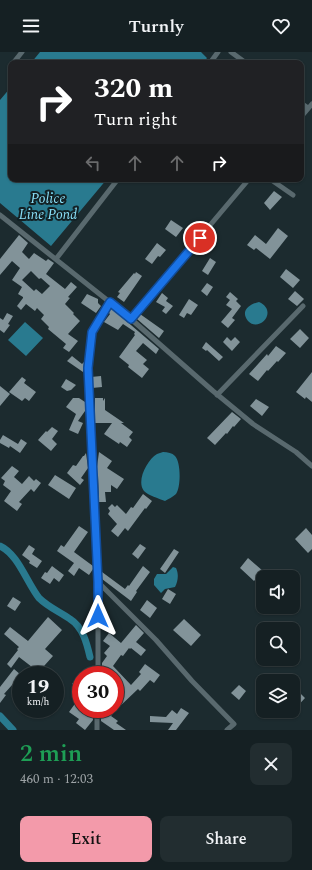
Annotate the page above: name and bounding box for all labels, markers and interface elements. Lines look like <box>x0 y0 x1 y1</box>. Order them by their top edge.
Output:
text: Turnly <box>128 13 184 40</box>
icon: menu <box>20 15 42 37</box>
icon: heart <box>270 15 292 37</box>
text: 320 m <box>94 67 173 110</box>
icon: right <box>28 76 80 128</box>
text: Turn right <box>94 106 177 133</box>
icon: left <box>82 152 104 174</box>
icon: ahead <box>124 152 146 174</box>
icon: ahead <box>166 152 188 174</box>
icon: right <box>208 152 230 174</box>
water label: Police Line Pond <box>19 188 77 225</box>
pin <box>183 221 217 255</box>
icon: arrive <box>189 227 211 249</box>
map controls <box>256 570 300 718</box>
button: sound <box>256 570 300 614</box>
position arrow <box>77 595 119 637</box>
button: search <box>256 622 300 666</box>
speed limit sign: 30 <box>72 666 124 718</box>
text: 19 <box>27 672 49 702</box>
button: layers <box>256 674 300 718</box>
text: km/h <box>27 694 49 710</box>
text: 2 min <box>20 736 82 772</box>
button: close <box>250 743 292 785</box>
text: 460 m · 12:03 <box>20 769 93 789</box>
button: Exit <box>20 816 152 862</box>
button: Share <box>160 816 292 862</box>

